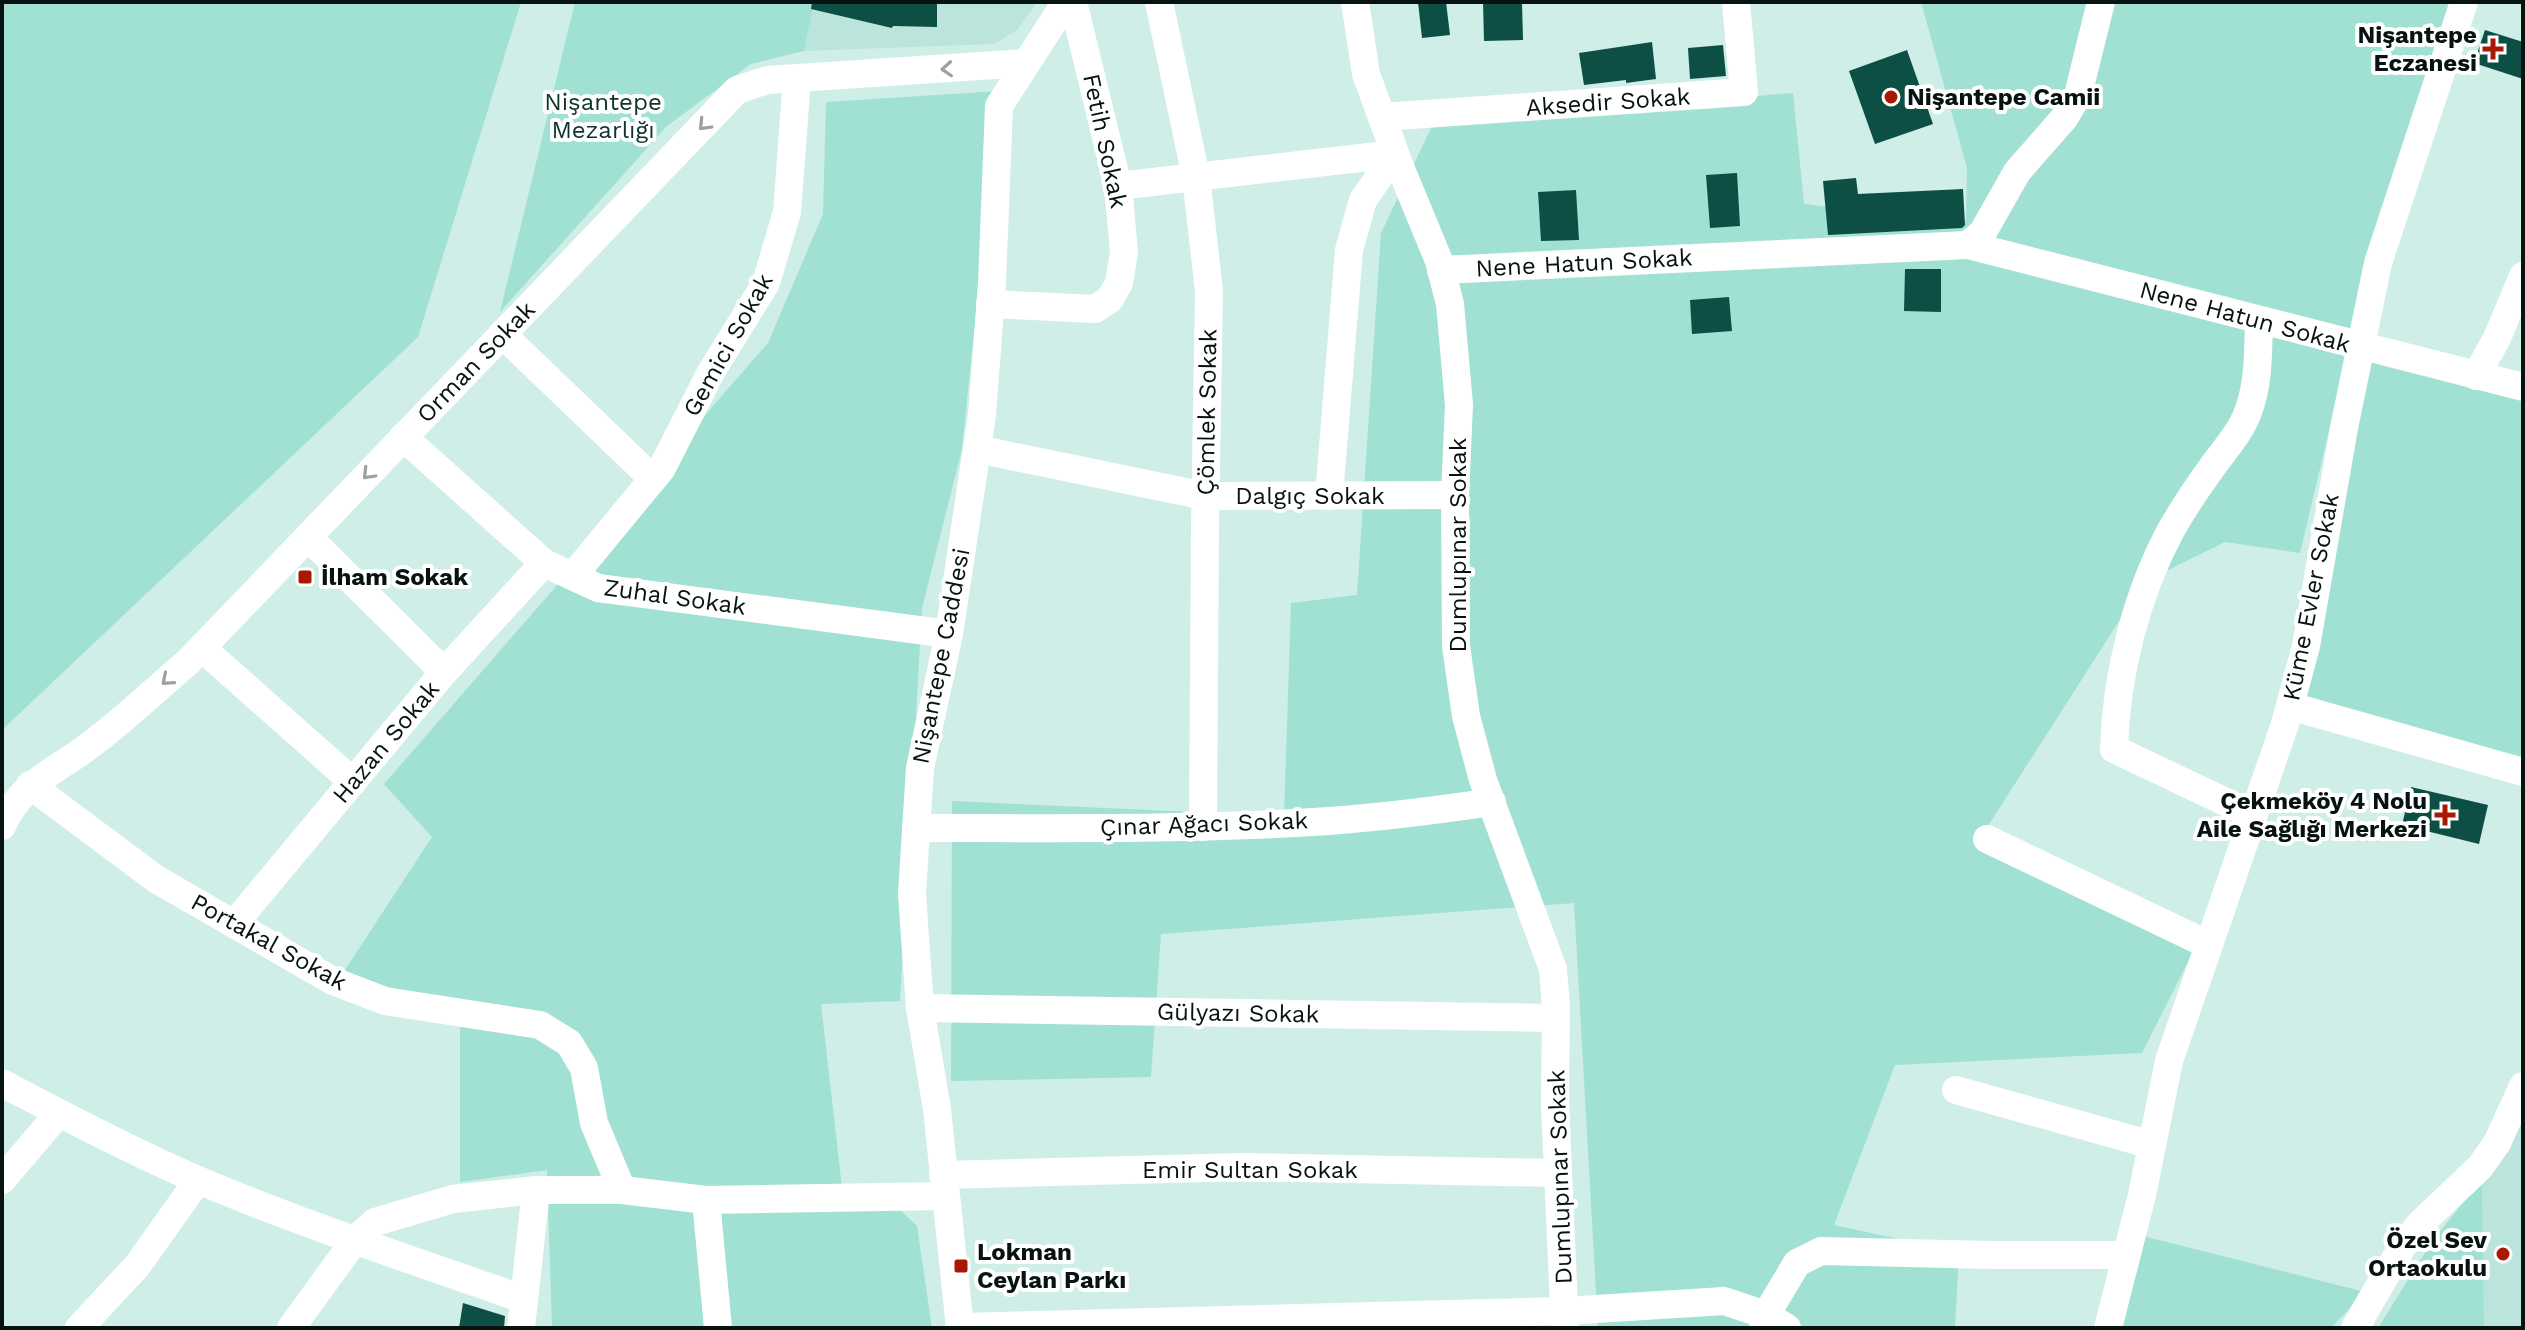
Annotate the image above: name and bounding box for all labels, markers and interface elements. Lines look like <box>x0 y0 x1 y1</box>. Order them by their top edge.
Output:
place label: Nişantepe Eczanesi <box>2357 21 2477 77</box>
marker: Nişantepe Eczanesi <box>2484 40 2502 58</box>
one-way arrow <box>940 60 953 77</box>
street label: Fetih Sokak <box>1077 71 1133 211</box>
street label: Aksedir Sokak <box>1525 82 1692 122</box>
place label: Nişantepe Camii <box>1907 83 2100 111</box>
park label: Nişantepe Mezarlığı <box>544 88 662 144</box>
marker: Nişantepe Camii <box>1882 88 1900 106</box>
one-way arrow <box>699 116 713 130</box>
street label: Nene Hatun Sokak <box>1475 243 1693 283</box>
street label: Gemici Sokak <box>677 268 779 421</box>
street label: Nene Hatun Sokak <box>2137 275 2354 359</box>
street label: Orman Sokak <box>411 295 541 428</box>
street label: Çömlek Sokak <box>1192 328 1222 496</box>
street label: Dumlupınar Sokak <box>1444 437 1472 652</box>
one-way arrow <box>363 465 378 479</box>
street label: Dalgıç Sokak <box>1235 482 1385 510</box>
street label: Küme Evler Sokak <box>2277 490 2345 703</box>
street label: Nişantepe Caddesi <box>906 546 976 766</box>
place label: İlham Sokak <box>321 563 468 591</box>
marker: İlham Sokak <box>296 568 314 586</box>
street label: Zuhal Sokak <box>602 573 748 621</box>
one-way arrow <box>162 670 177 685</box>
street label: Hazan Sokak <box>327 675 445 809</box>
place label: Çekmeköy 4 Nolu Aile Sağlığı Merkezi <box>2197 787 2427 843</box>
marker: Çekmeköy 4 Nolu Aile Sağlığı Merkezi <box>2434 804 2456 826</box>
street label: Çınar Ağacı Sokak <box>1099 806 1309 842</box>
street label: Portakal Sokak <box>186 888 352 996</box>
street label: Gülyazı Sokak <box>1157 998 1320 1028</box>
street label: Dumlupınar Sokak <box>1542 1069 1578 1285</box>
street label: Emir Sultan Sokak <box>1142 1156 1358 1184</box>
place label: Özel Sev Ortaokulu <box>2368 1226 2488 1282</box>
place label: Lokman Ceylan Parkı <box>977 1238 1126 1294</box>
marker: Özel Sev Ortaokulu <box>2494 1245 2512 1263</box>
marker: Lokman Ceylan Parkı <box>952 1257 970 1275</box>

